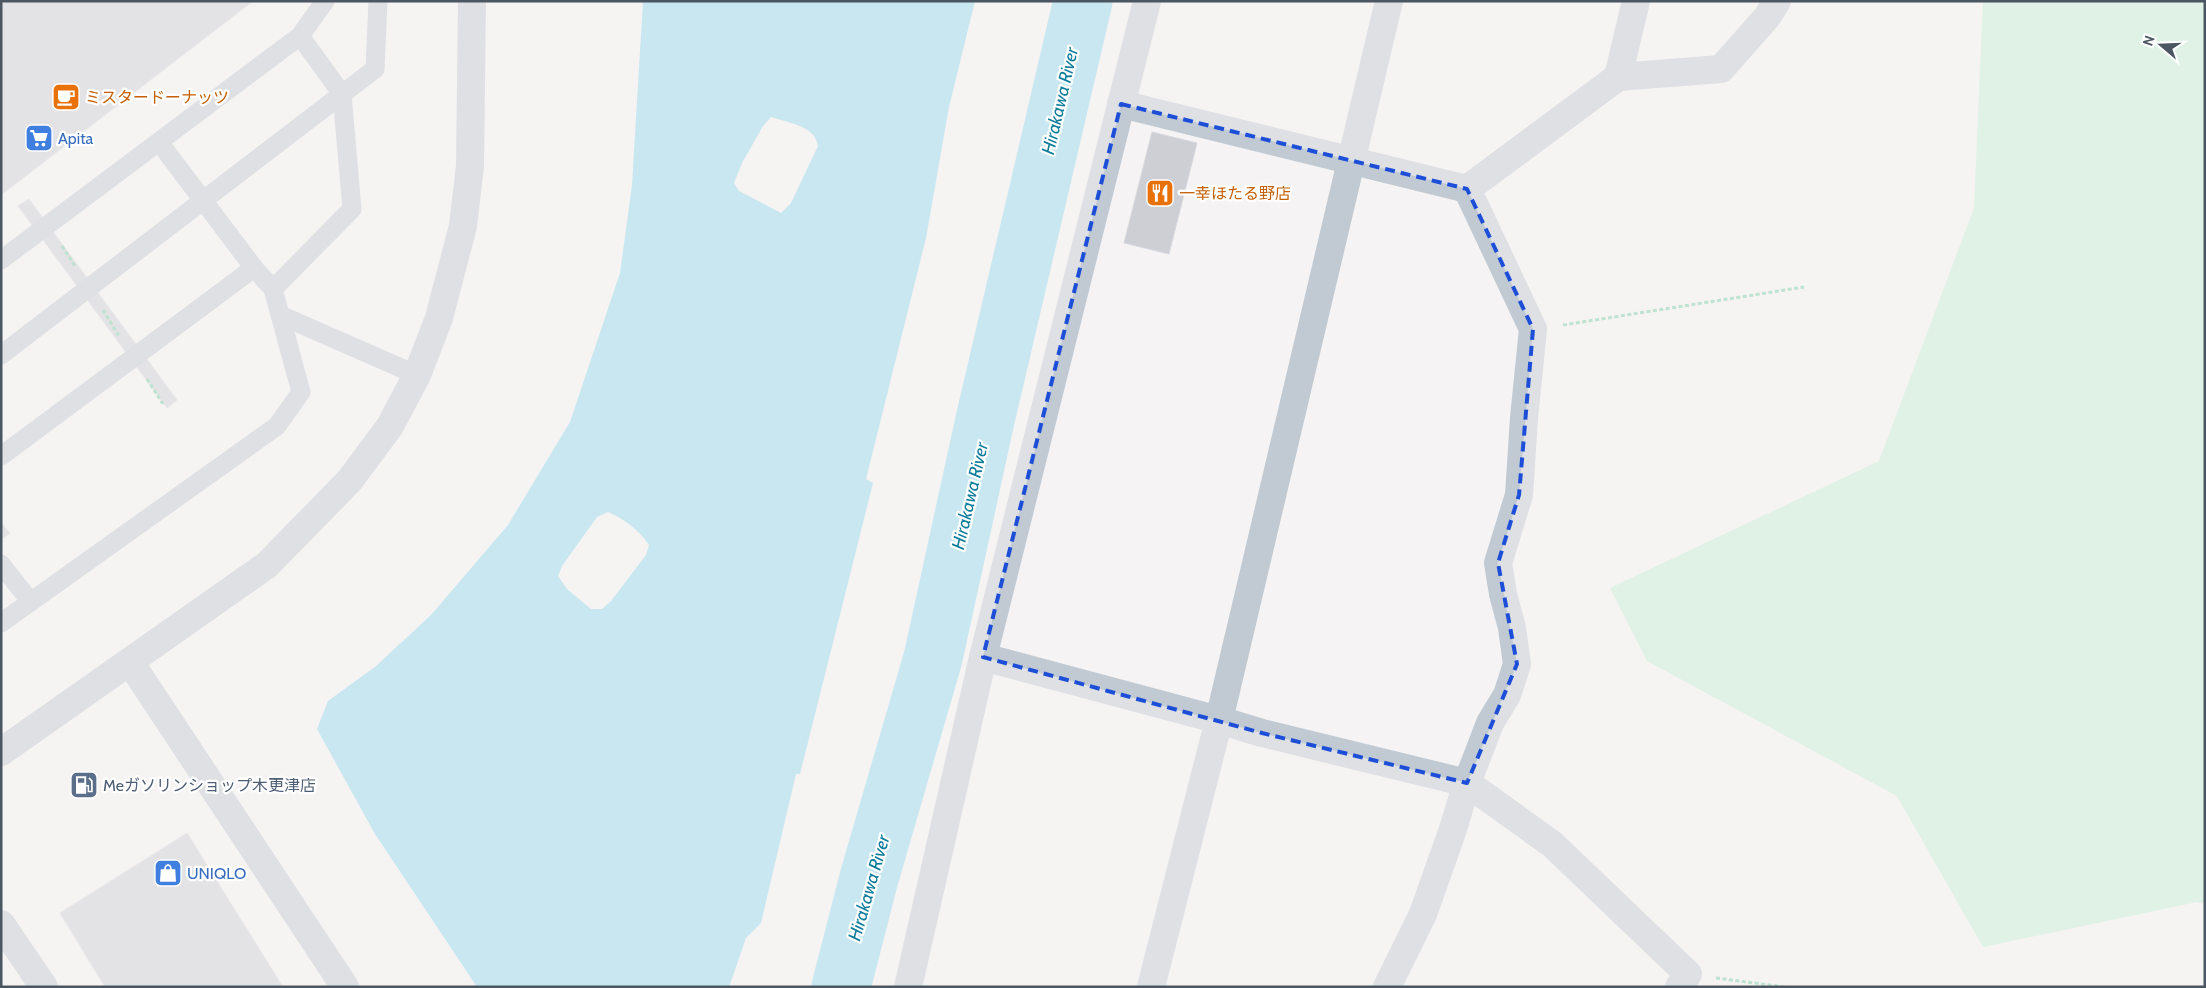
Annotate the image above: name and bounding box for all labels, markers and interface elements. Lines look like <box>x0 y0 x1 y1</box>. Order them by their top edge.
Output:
north arrow <box>2136 20 2186 70</box>
text: N <box>2139 33 2159 48</box>
water label: Hirakawa River <box>1037 44 1083 157</box>
cafe icon: ミスタードーナッツ <box>51 82 81 112</box>
place label: ミスタードーナッツ <box>85 88 229 107</box>
supermarket icon: Apita <box>24 123 54 153</box>
place label: Apita <box>58 129 94 148</box>
restaurant icon: 一幸ほたる野店 <box>1145 178 1175 208</box>
place label: 一幸ほたる野店 <box>1179 184 1291 203</box>
water label: Hirakawa River <box>947 439 993 552</box>
fuel station icon: Meガソリンショップ木更津店 <box>69 770 99 800</box>
place label: Meガソリンショップ木更津店 <box>103 776 316 795</box>
water label: Hirakawa River <box>843 831 895 944</box>
shop icon: UNIQLO <box>153 858 183 888</box>
place label: UNIQLO <box>187 864 246 883</box>

